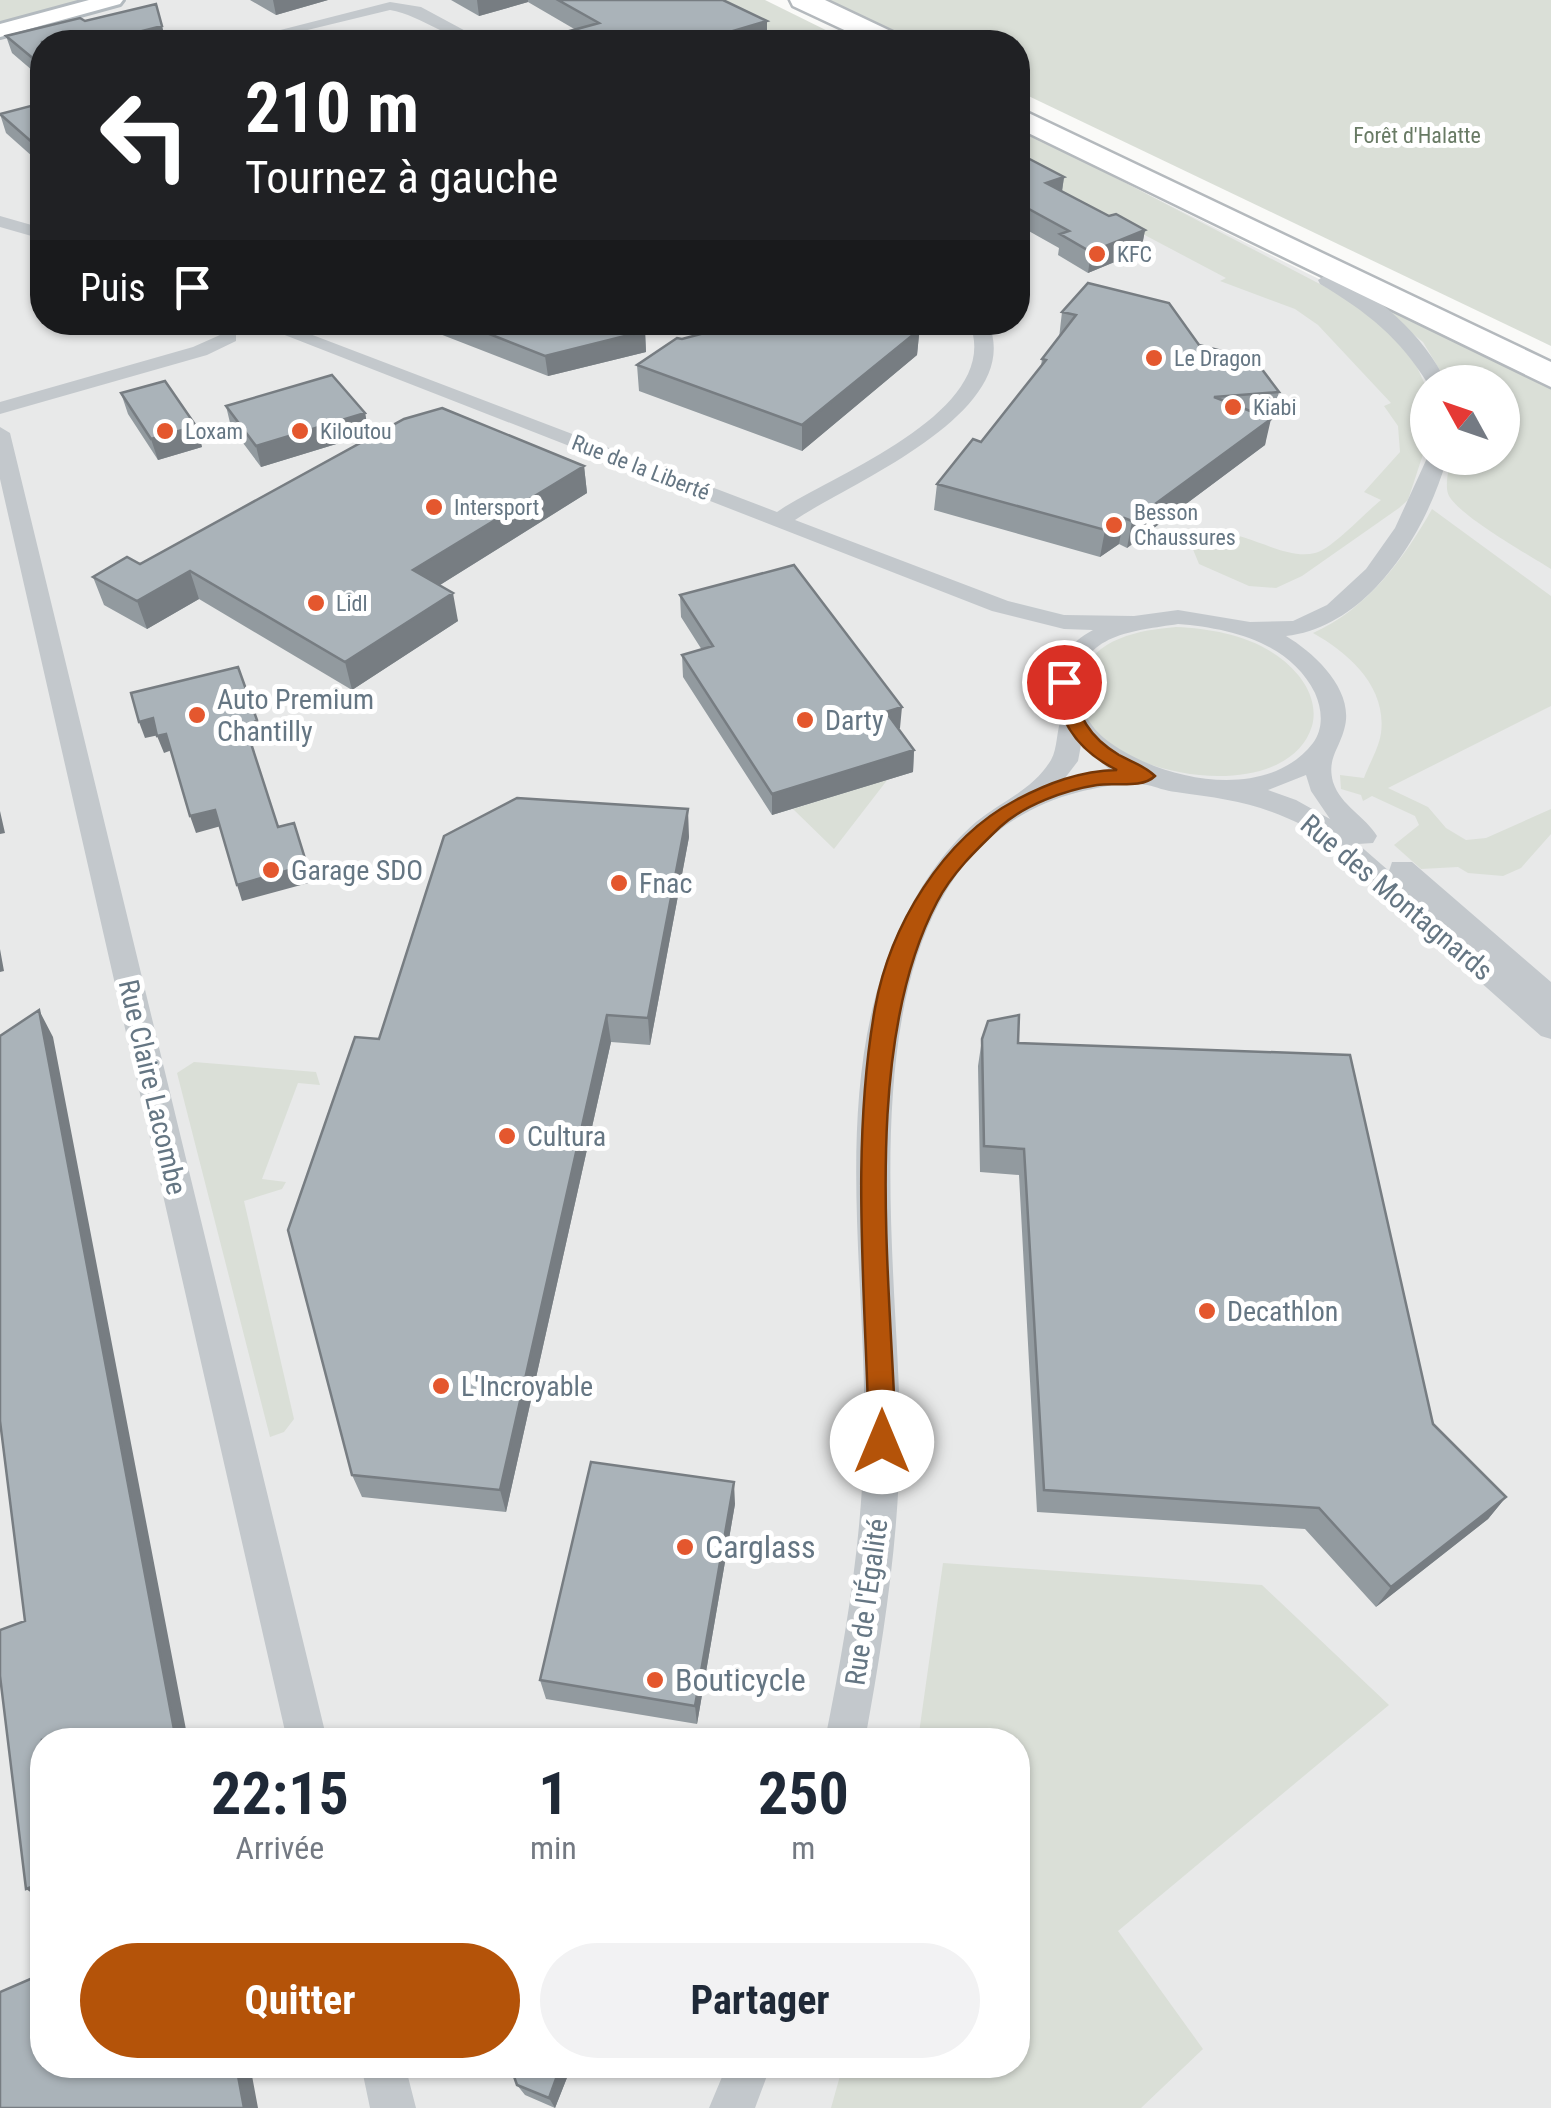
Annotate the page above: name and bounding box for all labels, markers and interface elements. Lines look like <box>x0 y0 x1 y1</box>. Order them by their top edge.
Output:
text: 210 m <box>245 67 419 149</box>
icon: left <box>80 70 210 200</box>
park label: Forêt d'Halatte <box>1353 123 1481 148</box>
text: Tournez à gauche <box>245 151 558 204</box>
place label: KFC <box>1117 242 1152 267</box>
marker: KFC <box>1086 243 1108 265</box>
icon: arrive <box>165 260 220 315</box>
text: Puis <box>80 266 145 310</box>
place label: Le Dragon <box>1174 346 1262 371</box>
marker: Le Dragon <box>1143 347 1165 369</box>
north arrow <box>1410 365 1520 475</box>
map controls <box>1410 365 1520 475</box>
place label: Kiabi <box>1253 395 1296 420</box>
marker: Kiabi <box>1222 396 1244 418</box>
place label: Loxam <box>185 419 243 444</box>
place label: Kiloutou <box>320 419 392 444</box>
marker: Loxam <box>154 420 176 442</box>
marker: Kiloutou <box>289 420 311 442</box>
street label: Rue de la Liberté <box>569 430 713 505</box>
place label: Intersport <box>454 495 539 520</box>
marker: Intersport <box>423 496 445 518</box>
place label: Besson Chaussures <box>1134 500 1236 550</box>
marker: Besson Chaussures <box>1103 514 1125 536</box>
place label: Lidl <box>336 591 367 616</box>
marker: Lidl <box>305 592 327 614</box>
pin <box>1022 640 1107 725</box>
icon: arrive <box>1037 655 1092 710</box>
place label: Auto Premium Chantilly <box>217 683 374 748</box>
marker: Auto Premium Chantilly <box>186 704 208 726</box>
place label: Darty <box>825 704 884 737</box>
marker: Darty <box>794 709 816 731</box>
street label: Rue des Montagnards <box>1294 807 1499 987</box>
place label: Garage SDO <box>291 854 423 887</box>
marker: Garage SDO <box>260 859 282 881</box>
place label: Fnac <box>639 867 692 900</box>
marker: Fnac <box>608 872 630 894</box>
street label: Rue Claire Lacombe <box>112 976 193 1198</box>
place label: Cultura <box>527 1120 606 1153</box>
marker: Cultura <box>496 1125 518 1147</box>
place label: Decathlon <box>1227 1295 1338 1328</box>
marker: Decathlon <box>1196 1300 1218 1322</box>
place label: L'Incroyable <box>461 1370 593 1403</box>
marker: L'Incroyable <box>430 1375 452 1397</box>
position arrow <box>830 1390 934 1494</box>
street label: Rue de l'Égalité <box>838 1517 895 1687</box>
place label: Carglass <box>705 1528 816 1566</box>
marker: Carglass <box>674 1536 696 1558</box>
place label: Bouticycle <box>675 1661 806 1699</box>
marker: Bouticycle <box>644 1669 666 1691</box>
text: 22:15 <box>211 1758 349 1829</box>
text: 1 <box>538 1758 569 1829</box>
text: 250 <box>758 1758 849 1829</box>
text: Arrivée <box>236 1829 324 1867</box>
text: min <box>530 1829 577 1867</box>
text: m <box>791 1829 815 1867</box>
button: Quitter <box>80 1943 520 2058</box>
button: Partager <box>540 1943 980 2058</box>

